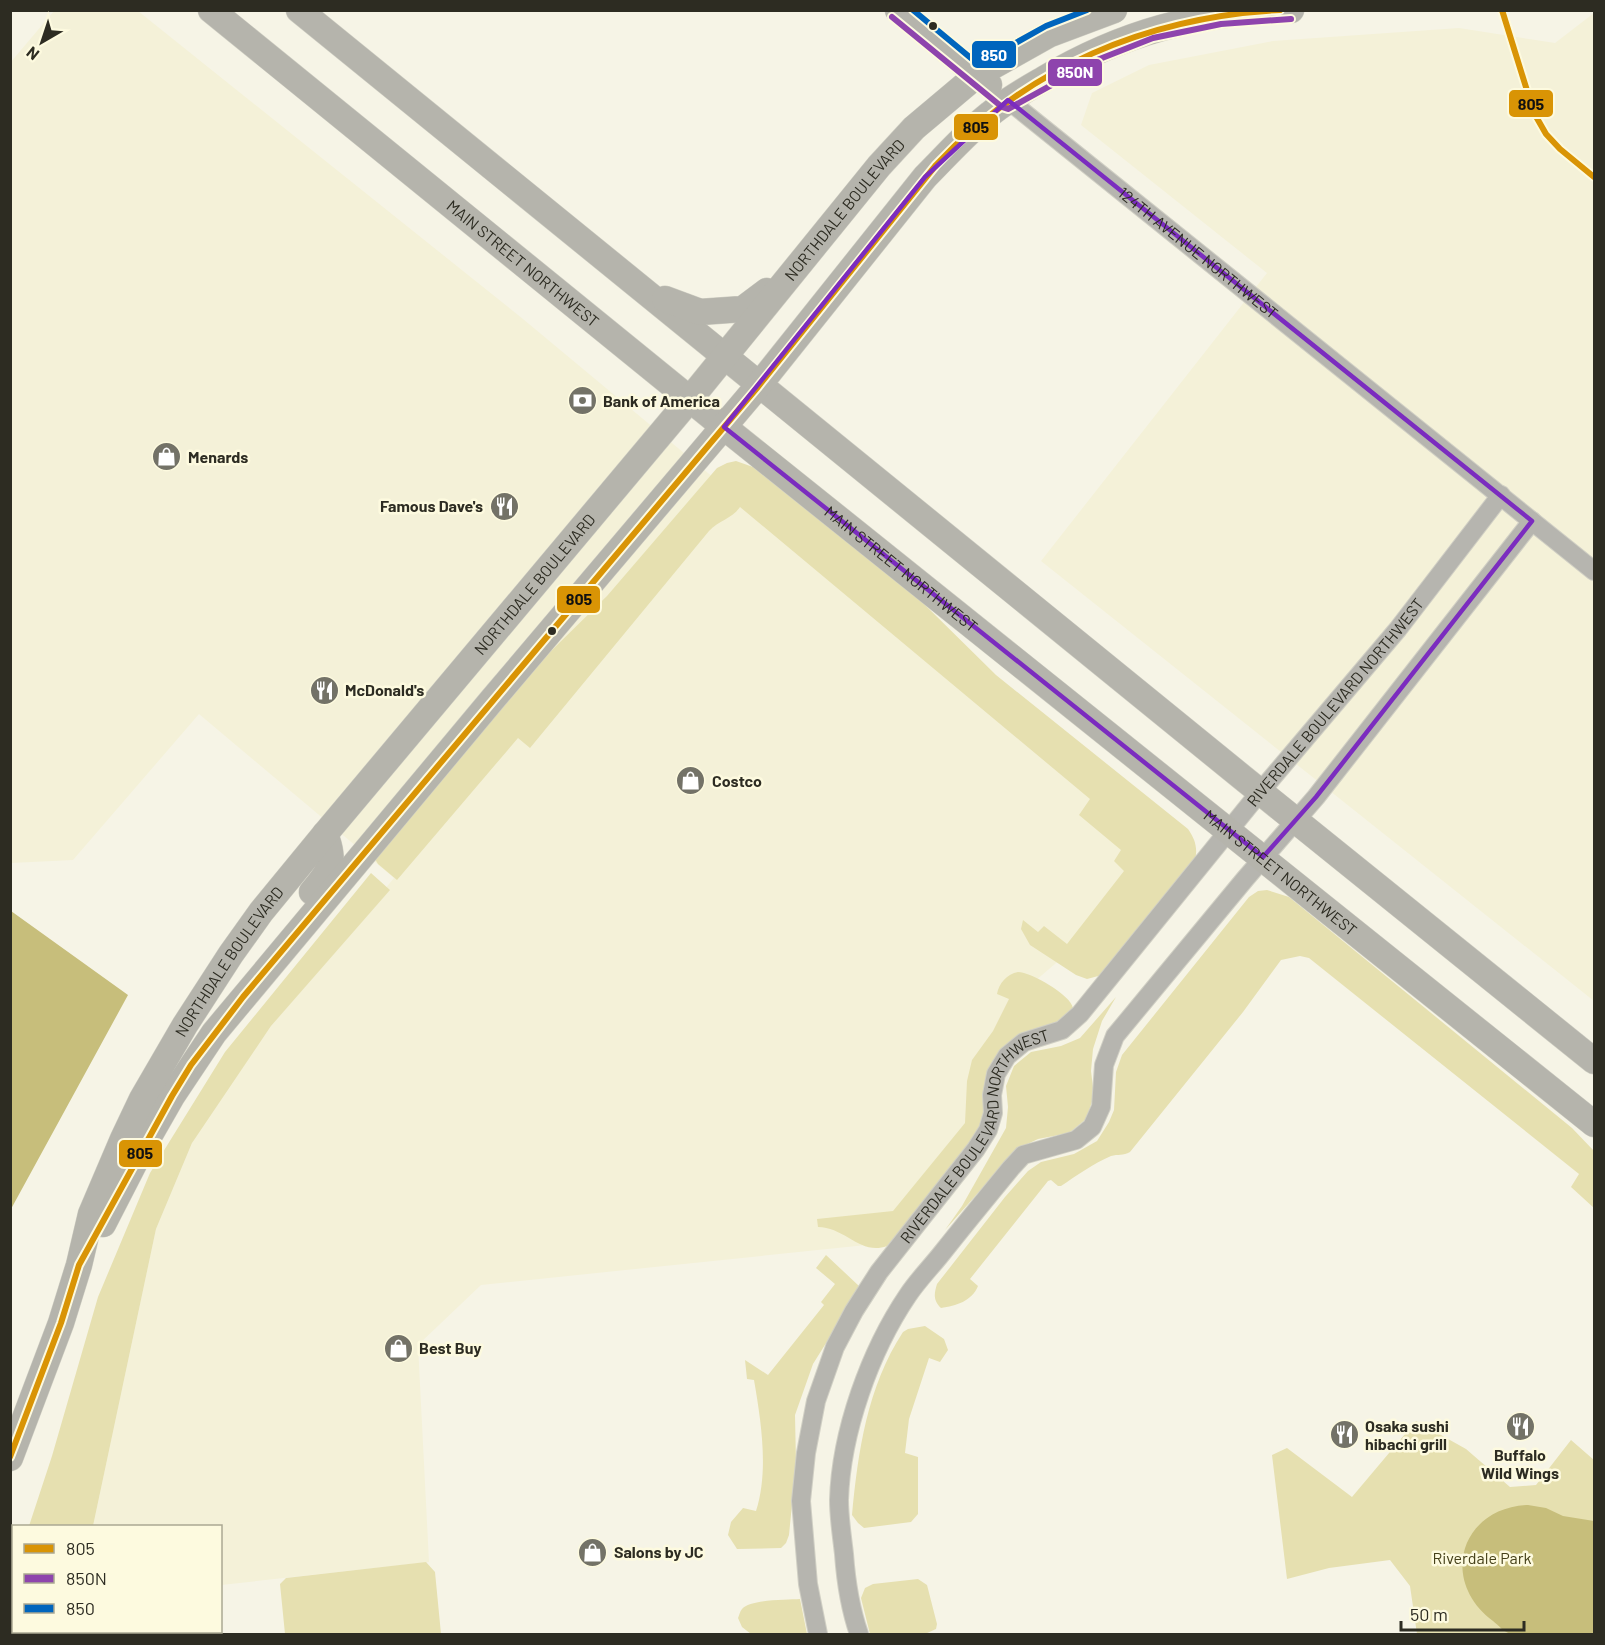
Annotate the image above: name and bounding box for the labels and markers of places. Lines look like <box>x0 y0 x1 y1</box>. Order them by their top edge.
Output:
unlabelled marker <box>927 20 939 32</box>
bank icon: Bank of America <box>566 385 598 417</box>
place label: Bank of America <box>603 391 720 410</box>
shop icon: Menards <box>151 441 183 473</box>
place label: Menards <box>188 447 248 466</box>
restaurant icon: Famous Dave's <box>488 490 520 522</box>
place label: Famous Dave's <box>380 496 483 515</box>
unlabelled marker <box>546 625 558 637</box>
restaurant icon: McDonald's <box>308 674 340 706</box>
place label: McDonald's <box>345 680 424 699</box>
shop icon: Costco <box>675 765 707 797</box>
place label: Costco <box>712 771 762 790</box>
shop icon: Best Buy <box>382 1332 414 1364</box>
place label: Best Buy <box>419 1338 481 1357</box>
restaurant icon: Buffalo Wild Wings <box>1504 1411 1536 1443</box>
place label: Osaka sushi hibachi grill <box>1365 1416 1449 1453</box>
restaurant icon: Osaka sushi hibachi grill <box>1328 1419 1360 1451</box>
place label: Buffalo Wild Wings <box>1481 1445 1559 1482</box>
shop icon: Salons by JC <box>577 1536 609 1568</box>
place label: Salons by JC <box>614 1542 704 1561</box>

